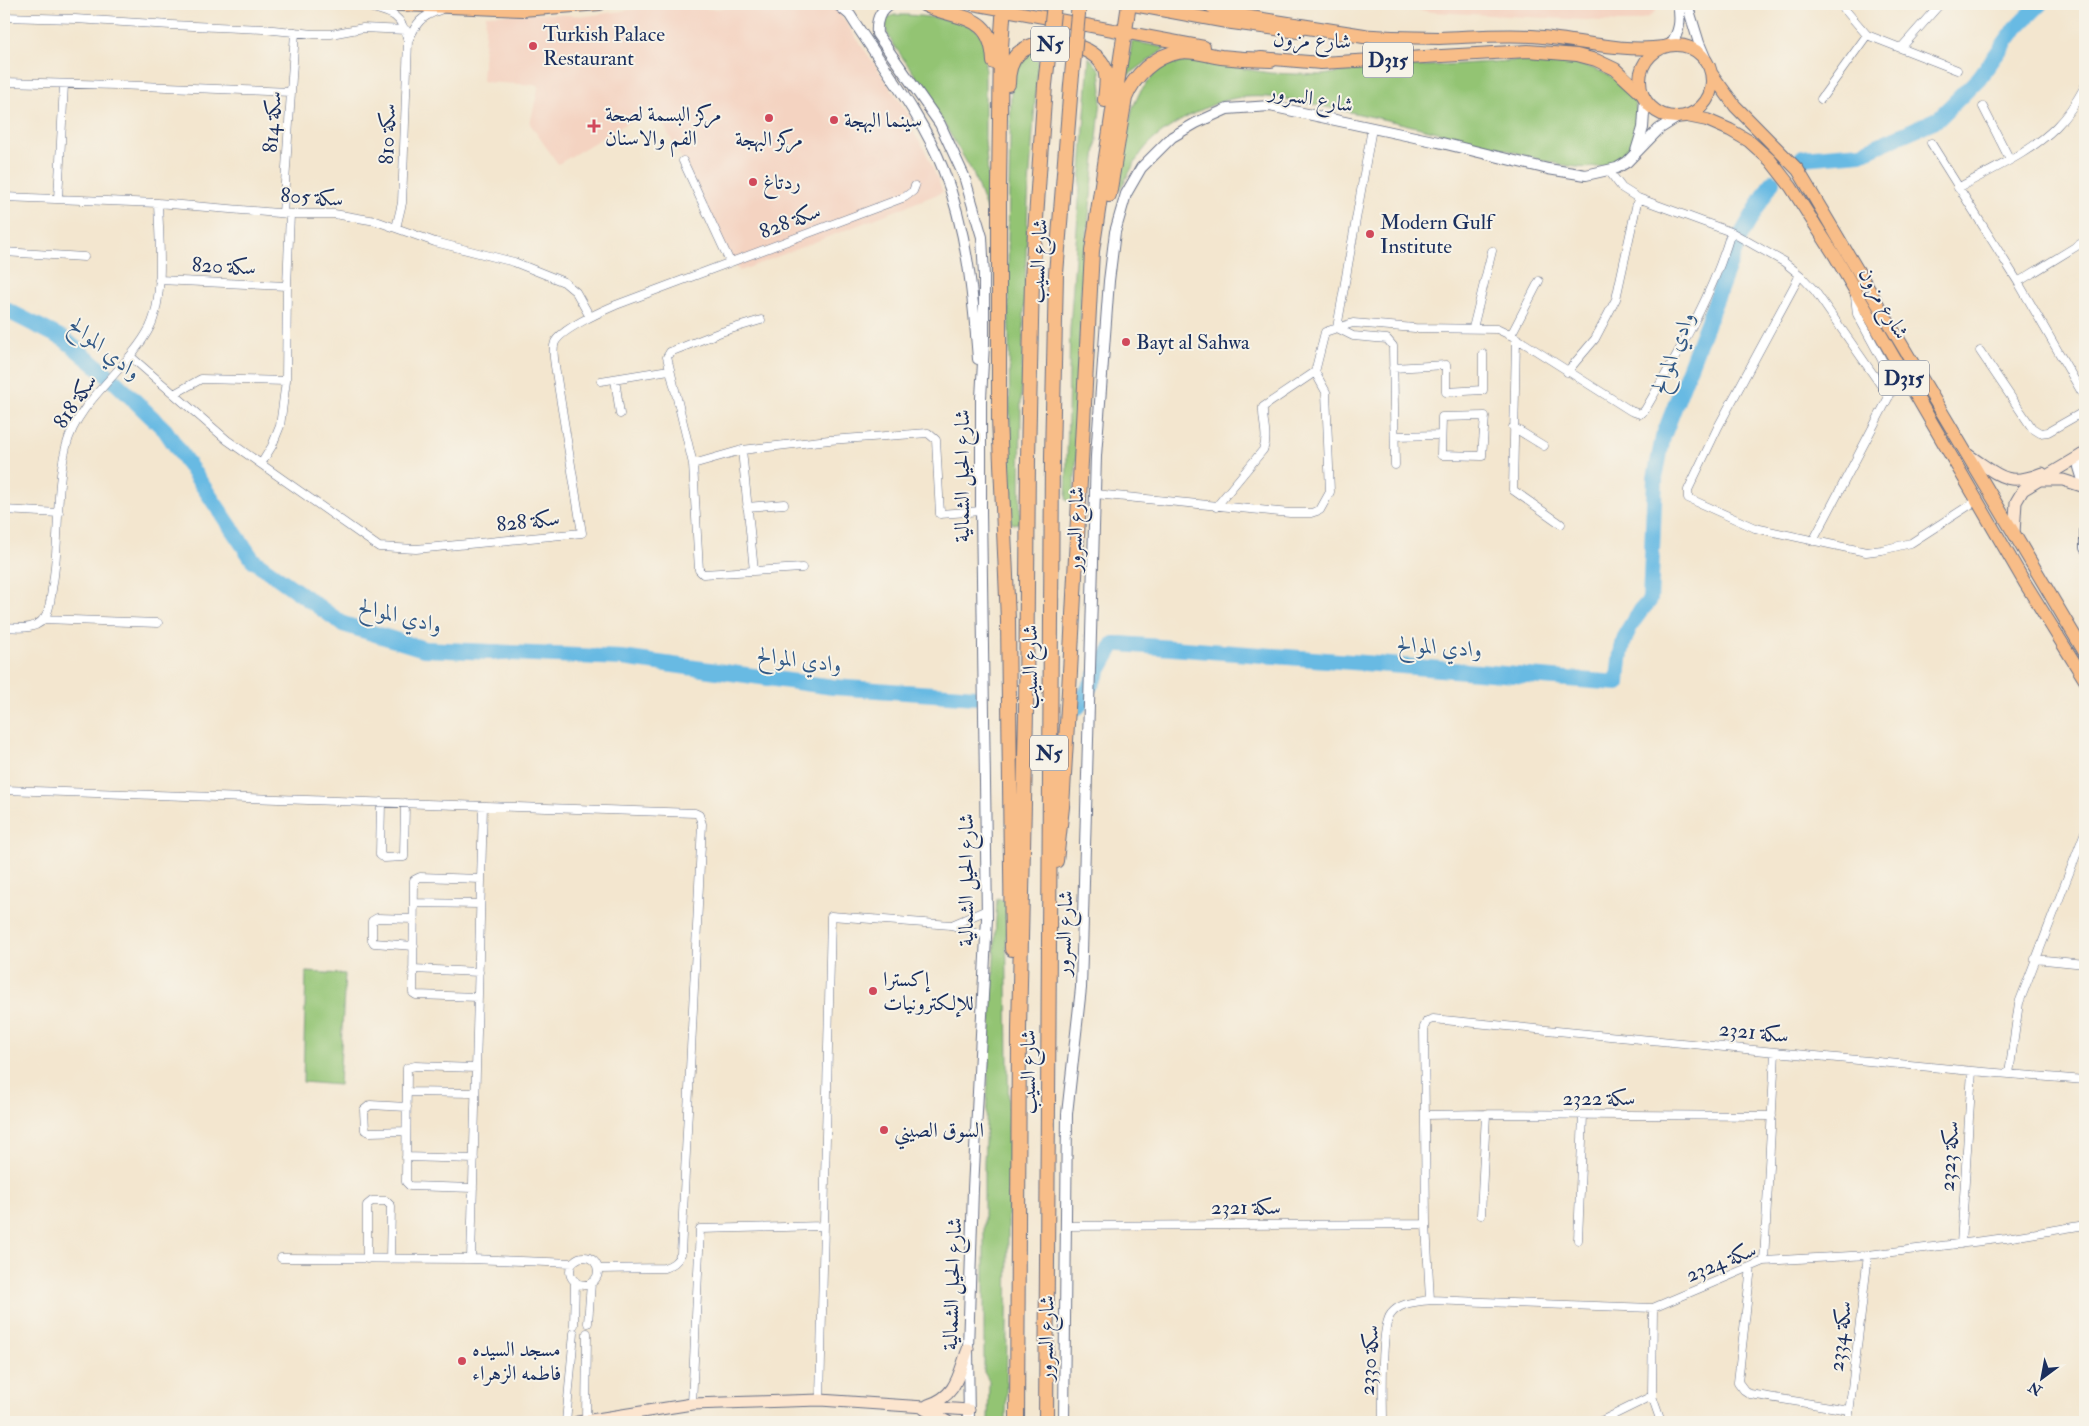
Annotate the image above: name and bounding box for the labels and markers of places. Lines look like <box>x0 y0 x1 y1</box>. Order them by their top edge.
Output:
place label: Turkish Palace Restaurant <box>543 21 665 72</box>
marker: Turkish Palace Restaurant <box>527 40 539 52</box>
place label: مركز البسمة لصحة الفم والاسنان <box>605 101 722 158</box>
place label: سينما البهجة <box>844 107 922 134</box>
marker: مركز البهجة <box>763 112 775 124</box>
marker: سينما البهجة <box>828 114 840 126</box>
marker: مركز البسمة لصحة الفم والاسنان <box>587 119 601 133</box>
place label: مركز البهجة <box>735 126 803 154</box>
place label: ردتاغ <box>763 169 801 200</box>
marker: ردتاغ <box>747 176 759 188</box>
place label: Modern Gulf Institute <box>1380 209 1496 260</box>
marker: Modern Gulf Institute <box>1364 228 1376 240</box>
place label: Bayt al Sahwa <box>1136 329 1250 356</box>
marker: Bayt al Sahwa <box>1120 336 1132 348</box>
place label: إكسترا للإلكترونيات <box>883 966 974 1018</box>
marker: إكسترا للإلكترونيات <box>867 985 879 997</box>
place label: السوق الصيني <box>894 1117 984 1150</box>
marker: السوق الصيني <box>878 1124 890 1136</box>
place label: مسجد السيده فاطمه الزهراء <box>472 1336 562 1387</box>
marker: مسجد السيده فاطمه الزهراء <box>456 1355 468 1367</box>

